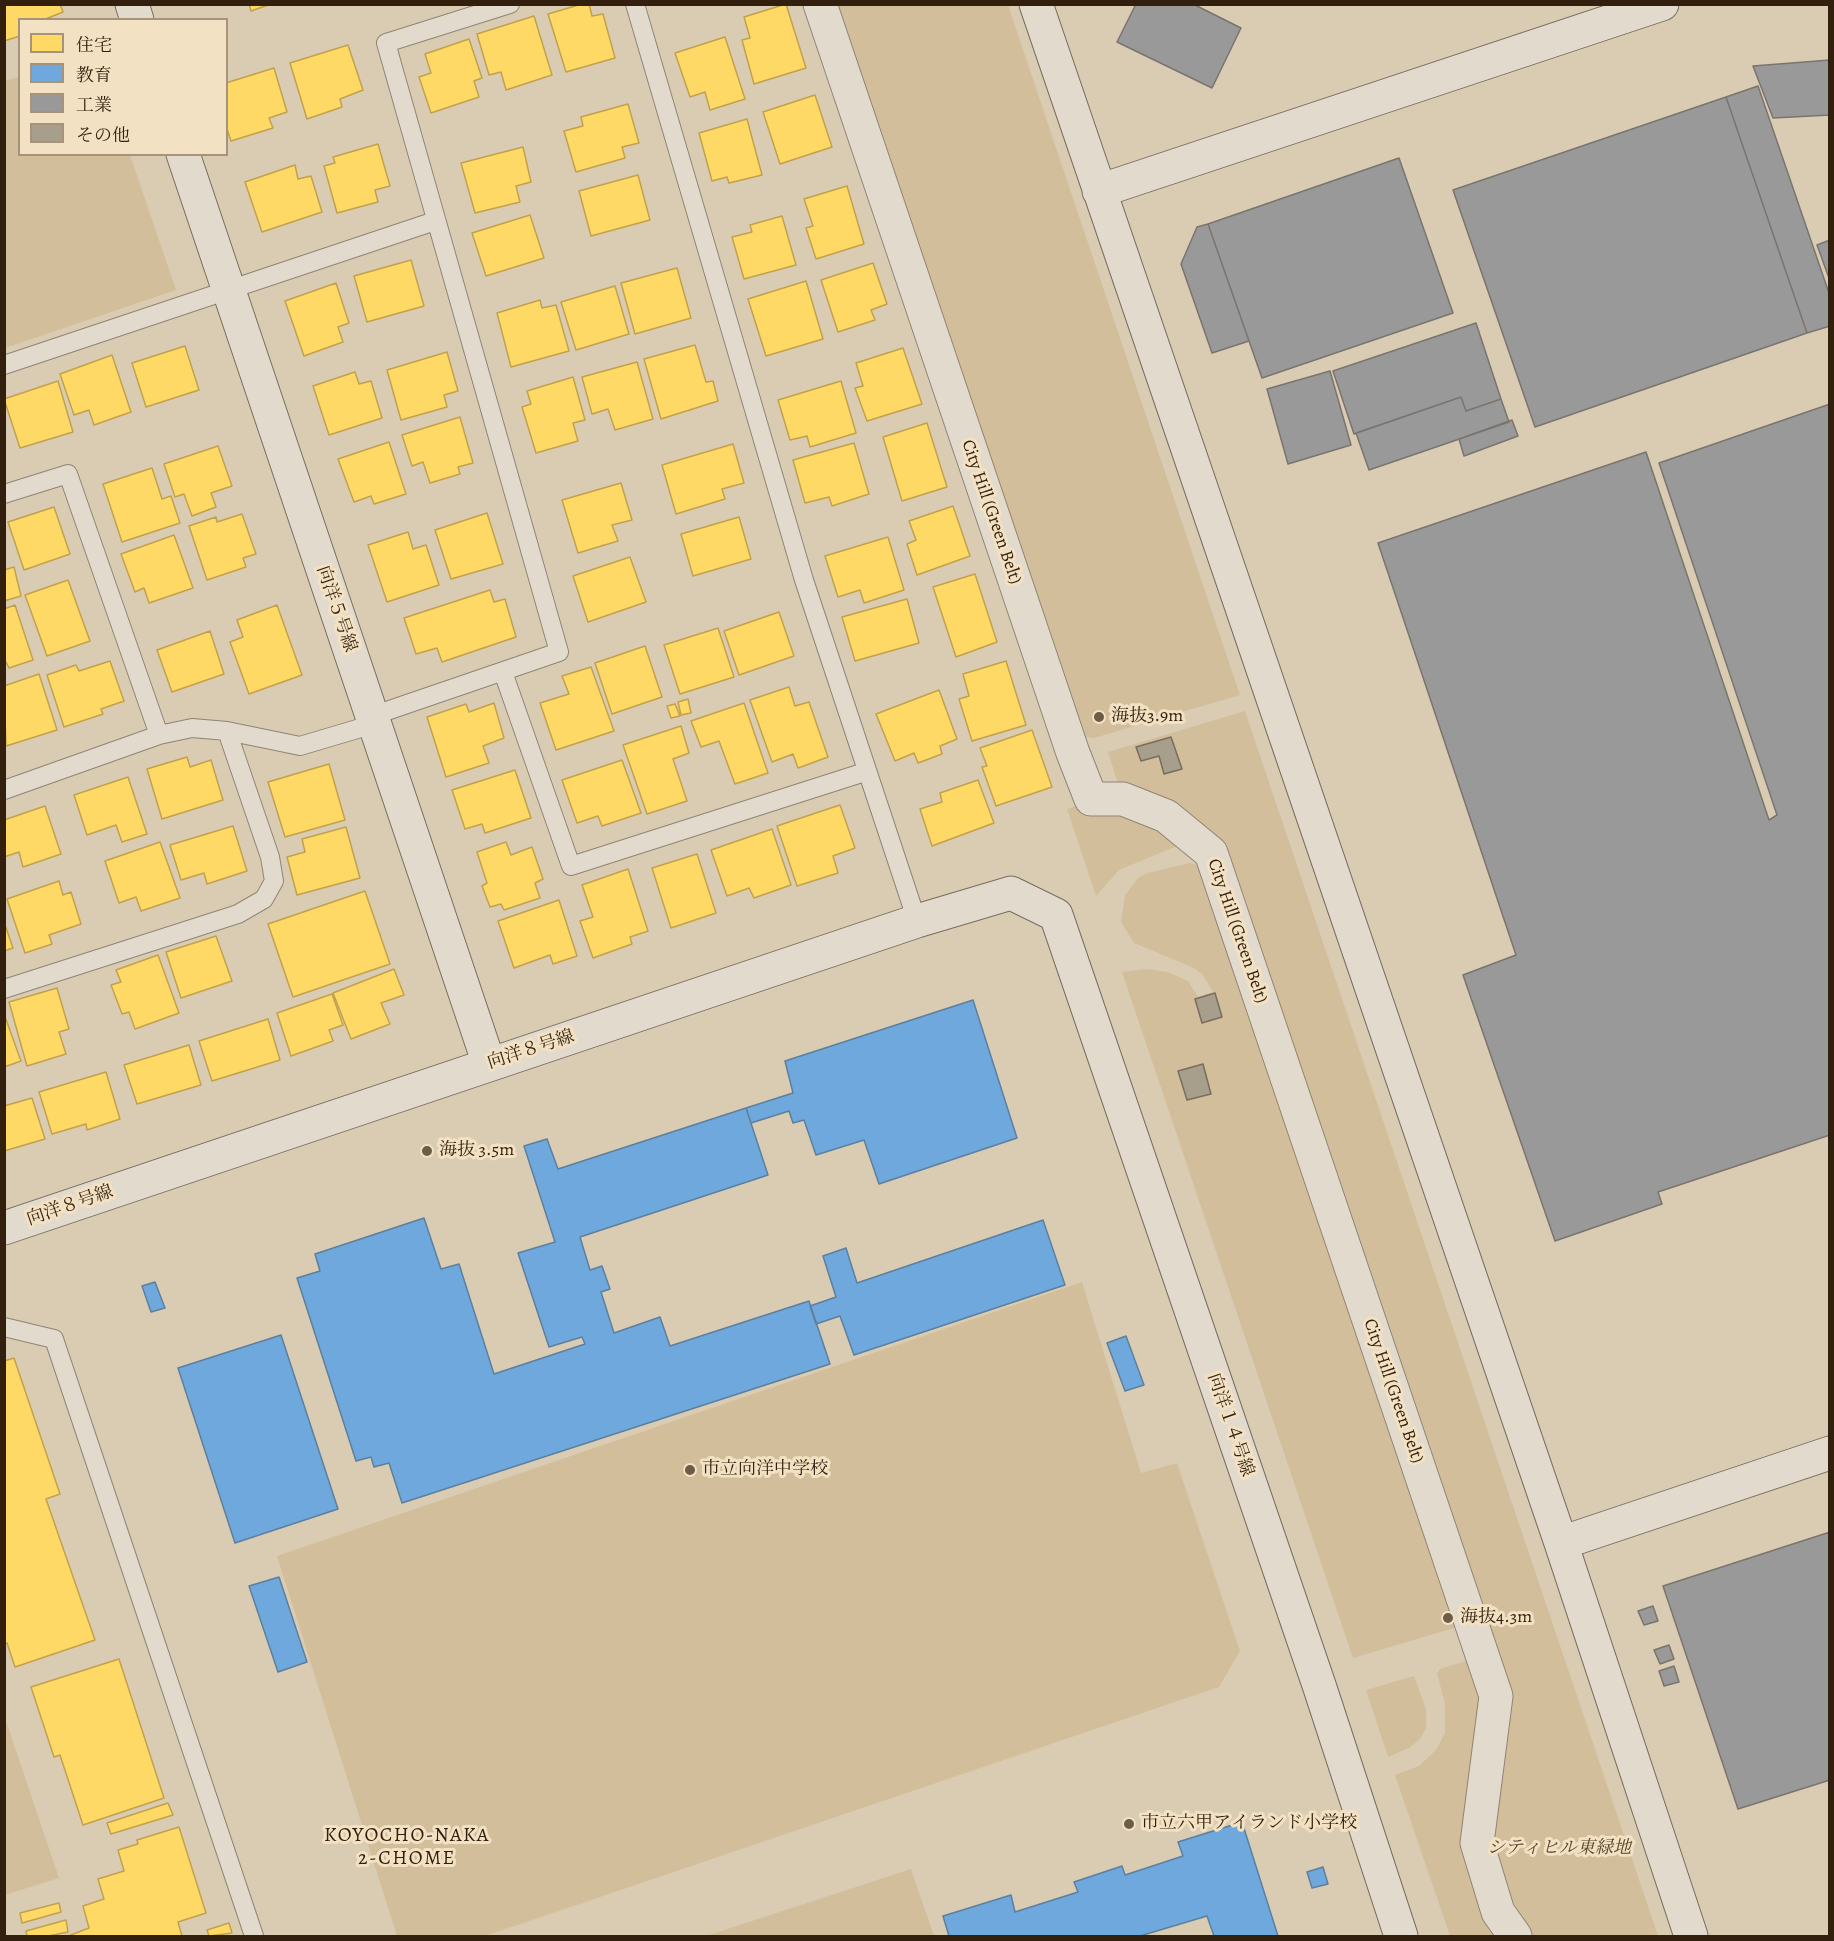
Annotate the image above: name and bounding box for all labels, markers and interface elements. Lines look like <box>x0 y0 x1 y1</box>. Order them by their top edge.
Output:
legend <box>18 18 228 156</box>
text: 住宅 <box>76 33 112 57</box>
text: 教育 <box>76 63 112 87</box>
text: 工業 <box>76 93 112 117</box>
text: その他 <box>76 123 130 147</box>
street label: City Hill (Green Belt) <box>956 437 1026 587</box>
street label: 向洋５号線 <box>311 563 361 655</box>
place label: 海抜3.9m <box>1111 706 1183 728</box>
marker: 海抜3.9m <box>1092 710 1106 724</box>
street label: City Hill (Green Belt) <box>1202 856 1272 1006</box>
street label: 向洋８号線 <box>485 1026 577 1074</box>
place label: 海抜 3.5m <box>439 1140 514 1162</box>
marker: 海抜 3.5m <box>420 1144 434 1158</box>
street label: 向洋８号線 <box>24 1181 116 1231</box>
street label: City Hill (Green Belt) <box>1358 1316 1428 1466</box>
street label: 向洋１４号線 <box>1202 1370 1258 1480</box>
place label: 市立向洋中学校 <box>702 1459 828 1481</box>
marker: 市立向洋中学校 <box>683 1463 697 1477</box>
place label: 海抜4.3m <box>1460 1607 1532 1629</box>
marker: 海抜4.3m <box>1441 1611 1455 1625</box>
place label: 市立六甲アイランド小学校 <box>1141 1813 1357 1835</box>
marker: 市立六甲アイランド小学校 <box>1122 1817 1136 1831</box>
district label: KOYOCHO-NAKA 2-CHOME <box>324 1824 490 1871</box>
park label: シティヒル東緑地 <box>1487 1838 1631 1860</box>

